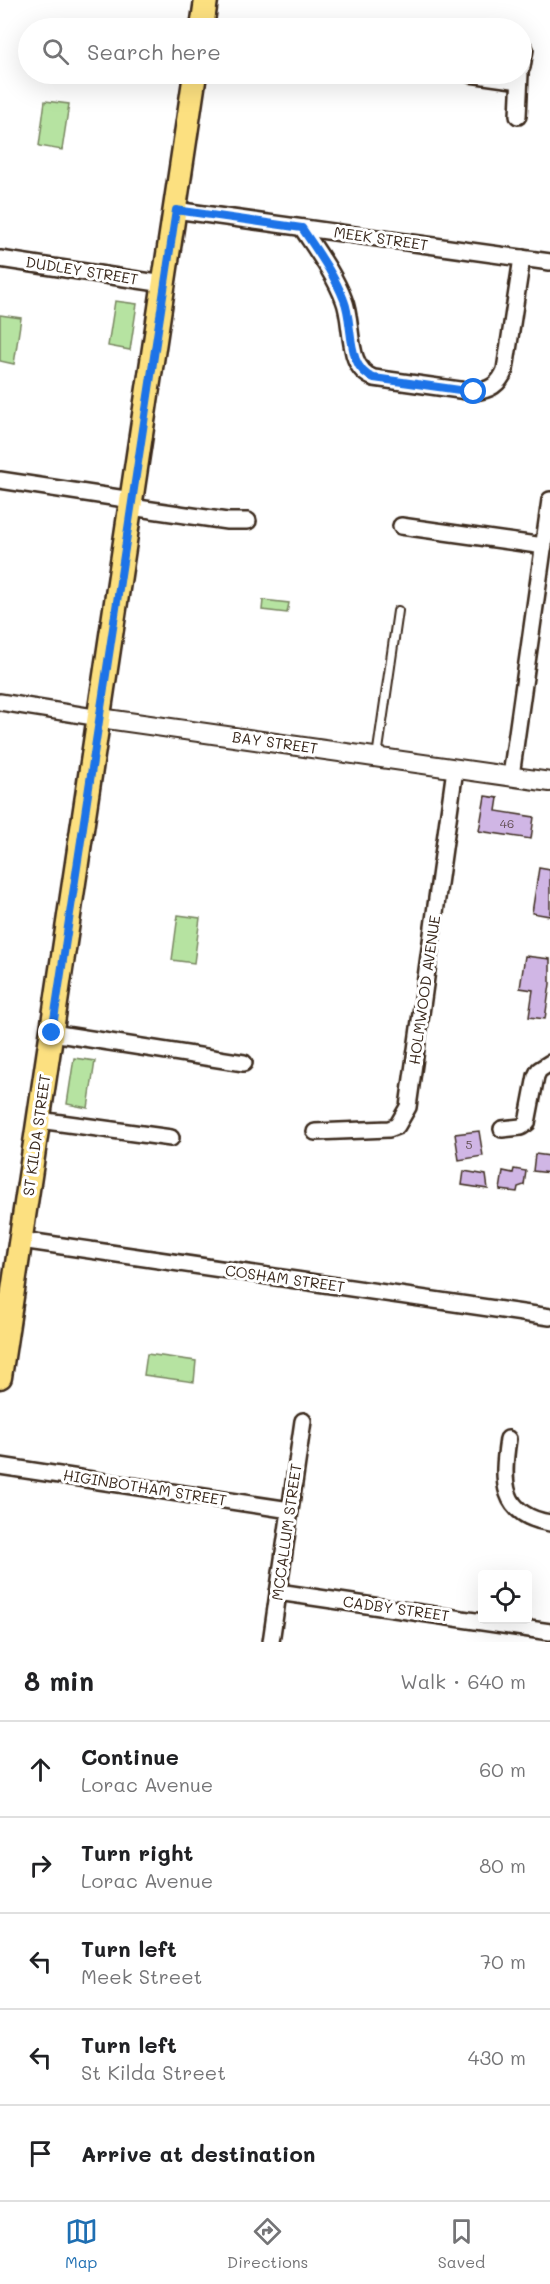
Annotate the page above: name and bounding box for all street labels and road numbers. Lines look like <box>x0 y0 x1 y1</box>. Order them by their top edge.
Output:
street label: MEEK STREET <box>333 221 430 255</box>
street label: DUDLEY STREET <box>24 251 140 289</box>
street label: BAY STREET <box>231 726 319 758</box>
street label: HOLMWOOD AVENUE <box>404 914 444 1066</box>
street label: ST KILDA STREET <box>18 1073 54 1197</box>
street label: COSHAM STREET <box>224 1260 346 1296</box>
street label: MCCALLUM STREET <box>266 1462 306 1602</box>
street label: HIGINBOTHAM STREET <box>62 1464 228 1510</box>
street label: CADBY STREET <box>342 1591 451 1625</box>

